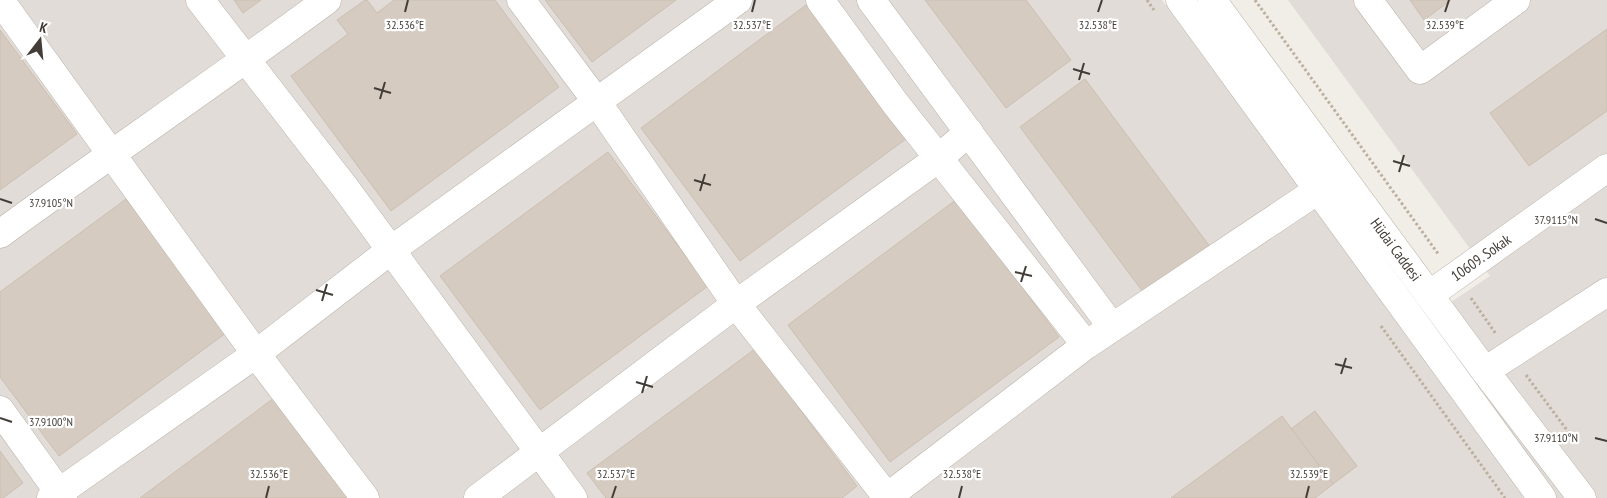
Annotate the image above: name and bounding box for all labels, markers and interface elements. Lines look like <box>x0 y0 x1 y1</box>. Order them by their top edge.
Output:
north arrow <box>15 15 65 65</box>
text: 32.536°E <box>386 17 424 32</box>
text: 32.537°E <box>733 17 771 32</box>
text: 32.538°E <box>1079 17 1117 32</box>
text: 32.539°E <box>1426 17 1464 32</box>
text: K <box>38 18 50 37</box>
text: 37.9105°N <box>29 195 73 210</box>
text: 37.9115°N <box>1534 212 1578 227</box>
street label: Hüdai Caddesi <box>1367 214 1426 285</box>
street label: 10609. Sokak <box>1447 229 1515 285</box>
text: 37.9100°N <box>29 414 73 429</box>
text: 37.9110°N <box>1534 430 1578 445</box>
text: 32.536°E <box>250 466 288 481</box>
text: 32.537°E <box>597 466 635 481</box>
text: 32.538°E <box>943 466 981 481</box>
text: 32.539°E <box>1290 466 1328 481</box>

